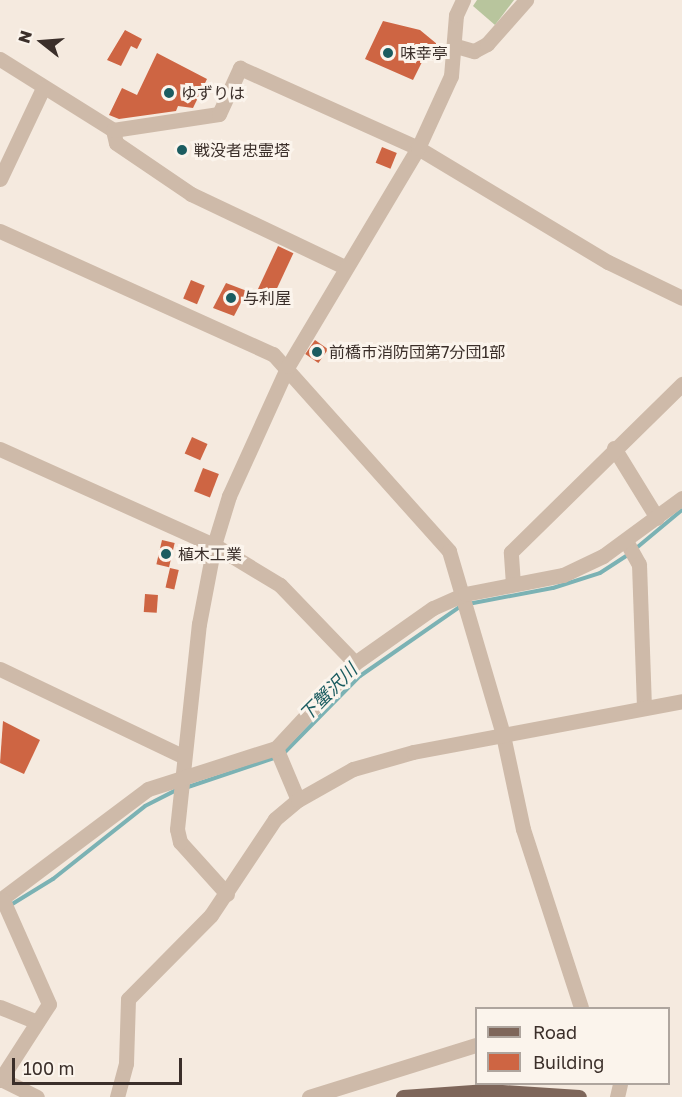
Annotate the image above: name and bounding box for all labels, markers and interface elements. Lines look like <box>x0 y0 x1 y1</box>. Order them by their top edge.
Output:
north arrow <box>12 12 72 72</box>
text: N <box>13 28 36 45</box>
place label: 味幸亭 <box>400 43 448 63</box>
marker: 味幸亭 <box>381 46 395 60</box>
place label: ゆずりは <box>181 83 245 103</box>
marker: ゆずりは <box>162 86 176 100</box>
place label: 戦没者忠霊塔 <box>194 140 290 160</box>
marker: 戦没者忠霊塔 <box>175 143 189 157</box>
place label: 与利屋 <box>243 288 291 308</box>
marker: 与利屋 <box>224 291 238 305</box>
place label: 前橋市消防団第7分団1部 <box>329 342 505 362</box>
marker: 前橋市消防団第7分団1部 <box>310 345 324 359</box>
place label: 植木工業 <box>178 544 242 564</box>
marker: 植木工業 <box>159 547 173 561</box>
water label: 下蟹沢川 <box>295 659 361 725</box>
legend <box>475 1007 670 1085</box>
text: Road <box>533 1021 577 1043</box>
scale bar <box>15 1046 184 1084</box>
text: Building <box>533 1051 604 1073</box>
text: 100 m <box>23 1057 74 1079</box>

